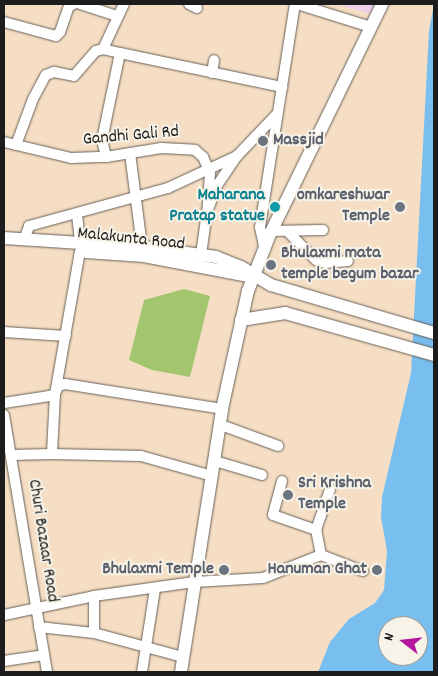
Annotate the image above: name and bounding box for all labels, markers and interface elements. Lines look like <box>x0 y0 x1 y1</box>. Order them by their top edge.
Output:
street label: Gandhi Gali Rd <box>82 122 180 152</box>
place label: Massjid <box>273 130 324 152</box>
marker: Massjid <box>257 135 269 147</box>
place label: Maharana Pratap statue <box>169 186 265 228</box>
place label: omkareshwar Temple <box>297 186 390 228</box>
marker: Maharana Pratap statue <box>269 201 281 213</box>
marker: omkareshwar Temple <box>394 201 406 213</box>
street label: Malakunta Road <box>76 224 186 256</box>
place label: Bhulaxmi mata temple begum bazar <box>281 244 419 286</box>
marker: Bhulaxmi mata temple begum bazar <box>265 259 277 271</box>
place label: Sri Krishna Temple <box>298 474 371 516</box>
street label: Churi Bazaar Road <box>22 478 62 604</box>
marker: Sri Krishna Temple <box>282 489 294 501</box>
place label: Bhulaxmi Temple <box>102 559 214 581</box>
place label: Hanuman Ghat <box>268 559 367 581</box>
marker: Bhulaxmi Temple <box>218 564 230 576</box>
marker: Hanuman Ghat <box>371 564 383 576</box>
north arrow <box>378 616 428 666</box>
text: N <box>379 631 400 643</box>

